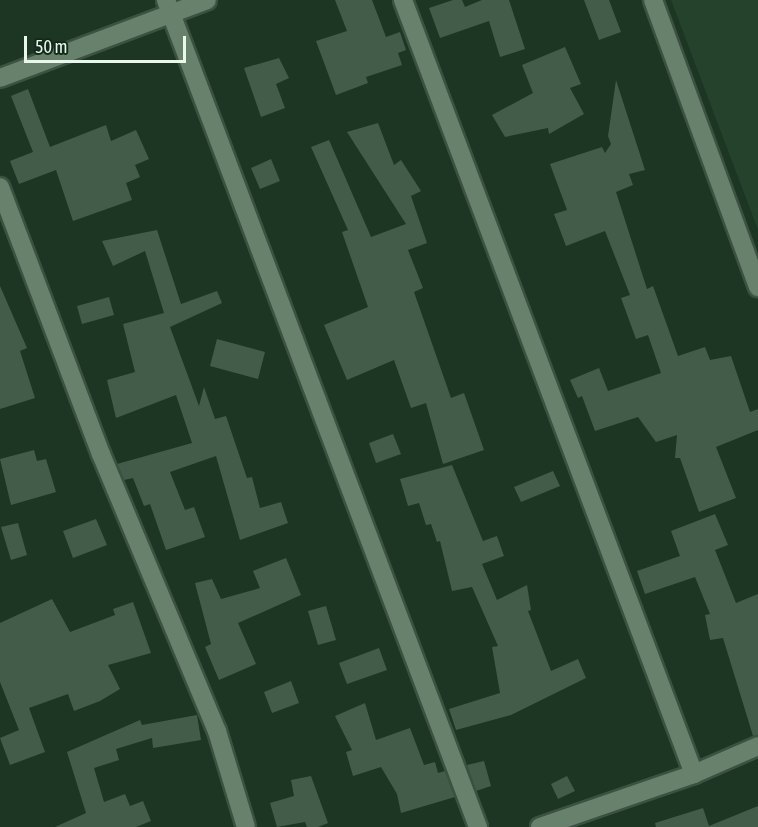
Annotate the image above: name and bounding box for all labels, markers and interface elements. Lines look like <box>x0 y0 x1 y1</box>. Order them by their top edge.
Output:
scale bar <box>27 24 189 62</box>
text: 50 m <box>35 36 67 57</box>

